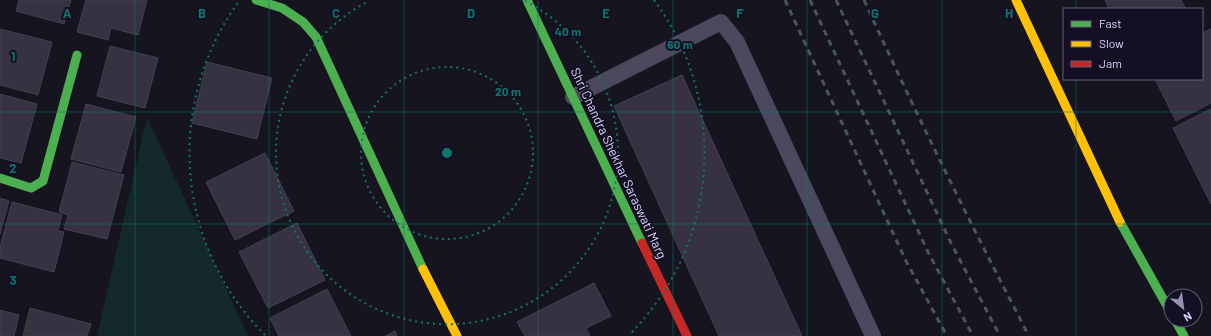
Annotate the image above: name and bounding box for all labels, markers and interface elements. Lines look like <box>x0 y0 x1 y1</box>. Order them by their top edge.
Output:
text: A <box>63 5 72 21</box>
text: B <box>198 5 206 21</box>
text: C <box>332 5 340 21</box>
text: D <box>467 5 475 21</box>
text: E <box>602 5 610 21</box>
text: F <box>736 5 744 21</box>
text: G <box>871 5 879 21</box>
text: H <box>1005 5 1013 21</box>
legend <box>1063 8 1203 80</box>
text: Fast <box>1099 16 1122 30</box>
text: 40 m <box>555 24 581 38</box>
text: Slow <box>1099 36 1124 50</box>
text: 60 m <box>667 37 693 51</box>
text: 1 <box>11 48 15 64</box>
text: Jam <box>1099 56 1122 70</box>
street label: Shri Chandra Shekhar Saraswati Marg <box>568 65 670 261</box>
text: 20 m <box>495 84 521 98</box>
centre of rings <box>440 146 454 160</box>
text: 2 <box>9 160 17 176</box>
text: 3 <box>9 272 17 288</box>
north arrow <box>1163 288 1203 328</box>
text: N <box>1182 310 1194 325</box>

